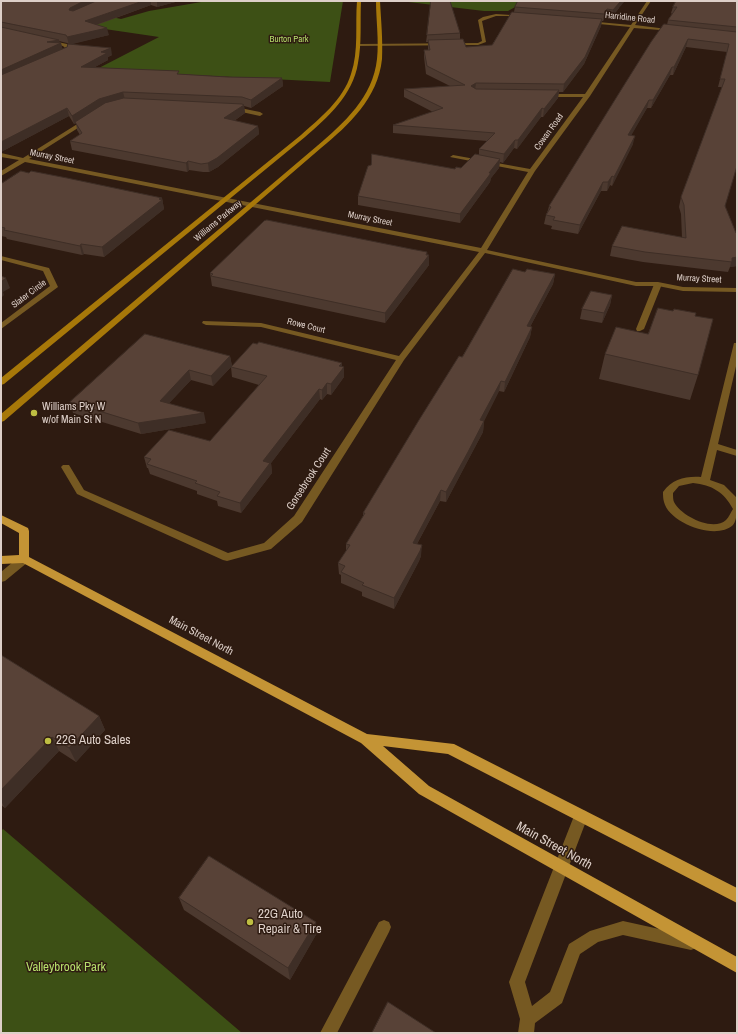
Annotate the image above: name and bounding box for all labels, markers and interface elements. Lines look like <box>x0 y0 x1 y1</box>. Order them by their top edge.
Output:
street label: Harridine Road <box>604 10 656 26</box>
park label: Burton Park <box>270 35 308 45</box>
street label: Cowan Road <box>532 112 566 152</box>
street label: Murray Street <box>29 147 75 167</box>
street label: Williams Parkway <box>192 198 244 244</box>
street label: Murray Street <box>347 209 393 229</box>
street label: Murray Street <box>676 272 722 286</box>
street label: Slater Circle <box>10 277 48 311</box>
street label: Rowe Court <box>286 316 326 336</box>
place label: Williams Pky W w/of Main St N <box>42 400 105 426</box>
marker: Williams Pky W w/of Main St N <box>29 408 39 418</box>
street label: Gorsebrook Court <box>284 445 334 513</box>
street label: Main Street North <box>166 613 236 659</box>
place label: 22G Auto Sales <box>56 733 131 749</box>
marker: 22G Auto Sales <box>43 736 53 746</box>
street label: Main Street North <box>513 819 595 873</box>
place label: 22G Auto Repair & Tire <box>258 907 322 938</box>
marker: 22G Auto Repair & Tire <box>245 917 255 927</box>
park label: Valleybrook Park <box>26 960 106 976</box>

